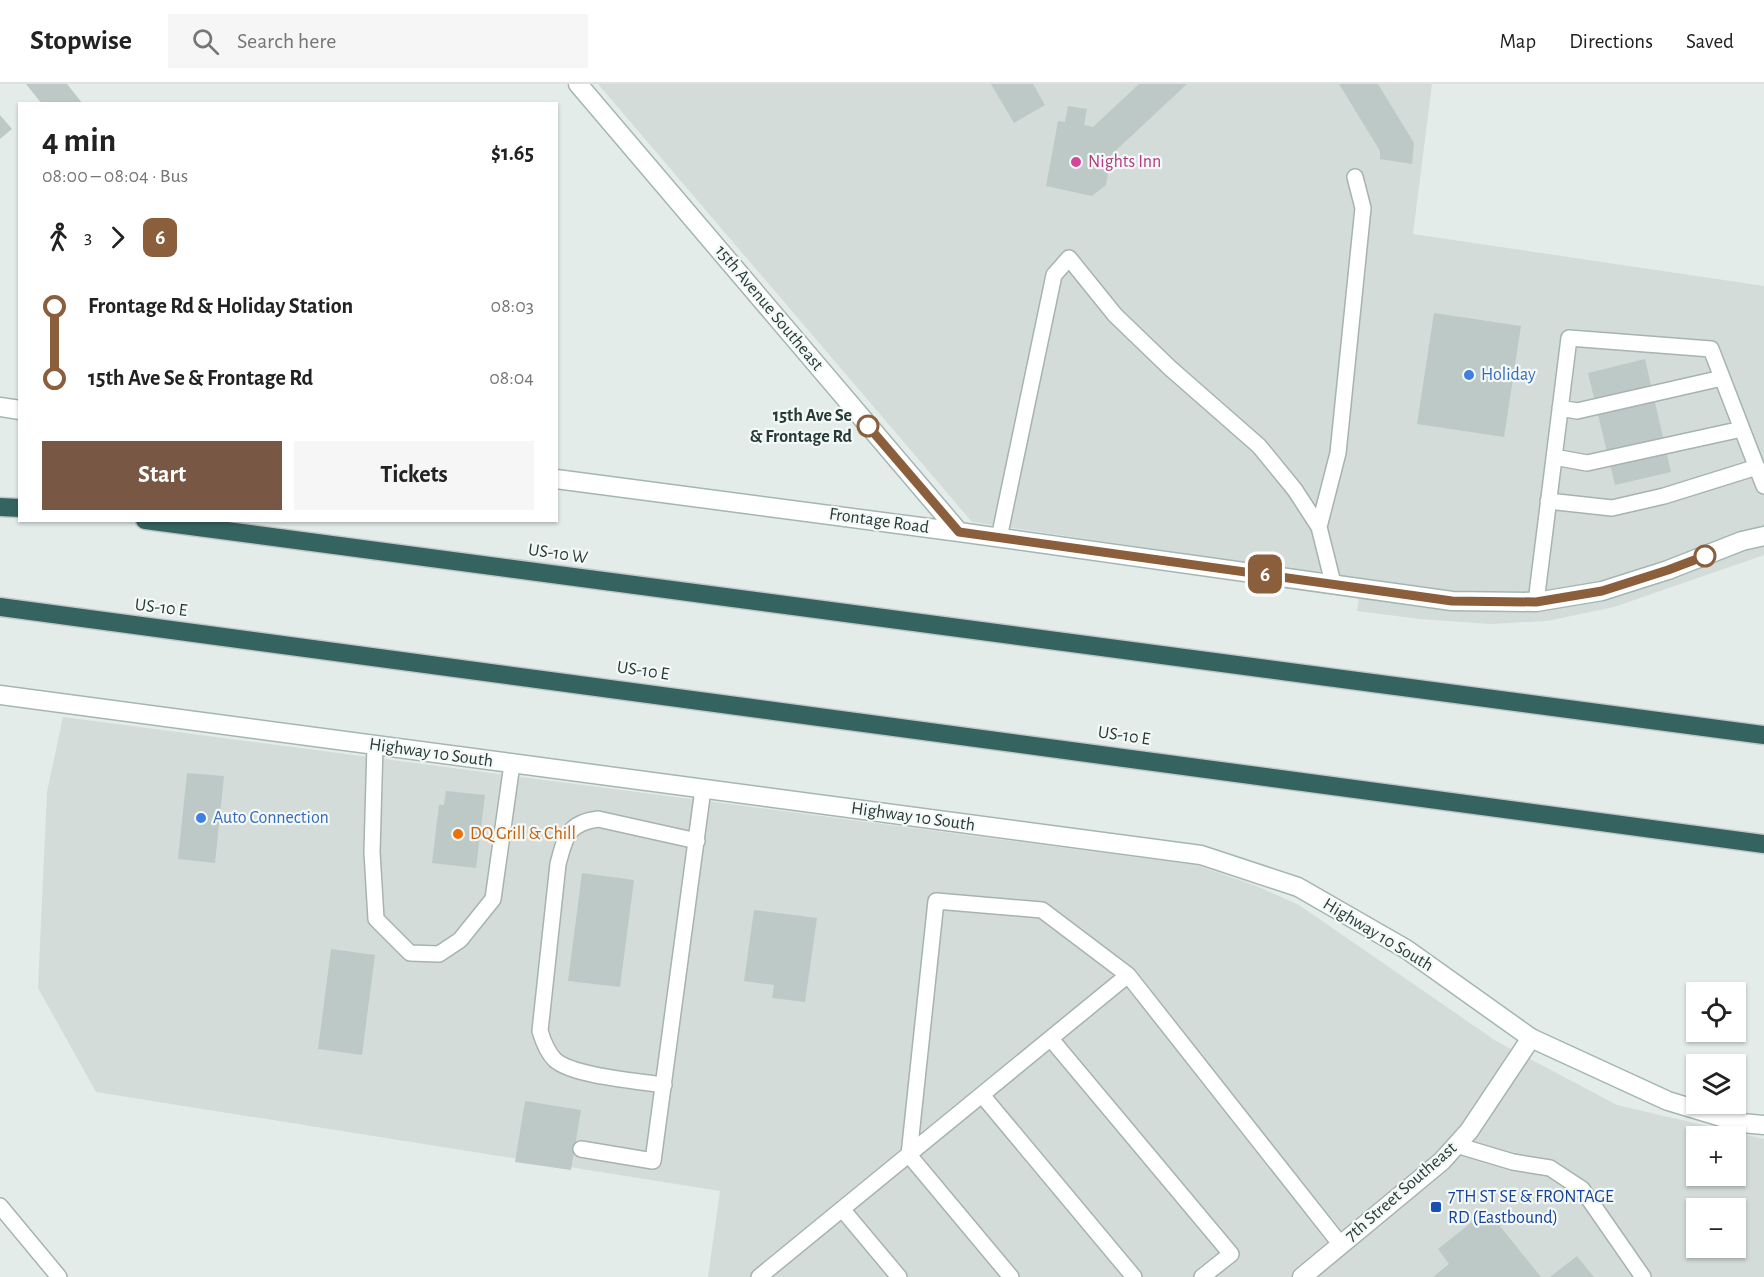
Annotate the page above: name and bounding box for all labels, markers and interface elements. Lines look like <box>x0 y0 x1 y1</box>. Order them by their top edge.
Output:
search box <box>168 14 588 68</box>
icon: search <box>189 25 222 58</box>
text: Stopwise <box>30 27 132 55</box>
text: Search here <box>237 30 337 52</box>
text: Map <box>1500 31 1536 52</box>
text: Directions <box>1569 31 1653 52</box>
text: Saved <box>1686 31 1734 52</box>
text: 4 min <box>42 125 116 158</box>
text: $1.65 <box>491 142 534 164</box>
place label: Nights Inn <box>1088 153 1161 171</box>
marker: Nights Inn <box>1069 155 1083 169</box>
text: 08:00 – 08:04 · Bus <box>42 166 188 186</box>
icon: walk <box>42 221 75 254</box>
icon: forward <box>101 221 134 254</box>
text: 3 <box>84 227 92 247</box>
text: 6 <box>155 227 165 248</box>
street label: 15th Avenue Southeast <box>711 242 827 374</box>
text: Frontage Rd & Holiday Station <box>88 295 353 317</box>
text: 08:03 <box>491 296 534 316</box>
place label: Holiday <box>1481 366 1536 384</box>
text: 15th Ave Se & Frontage Rd <box>88 367 313 389</box>
text: 08:04 <box>489 368 534 388</box>
marker: Holiday <box>1462 368 1476 382</box>
place label: 15th Ave Se & Frontage Rd <box>750 407 853 446</box>
marker: 15th Ave Se & Frontage Rd <box>857 415 879 437</box>
button: Start <box>42 441 282 510</box>
button: Tickets <box>294 441 534 510</box>
street label: Frontage Road <box>828 505 930 537</box>
street label: US-10 W <box>527 541 589 567</box>
unlabelled marker <box>1694 545 1716 567</box>
line badge: 6 <box>1246 554 1284 594</box>
text: 6 <box>1260 564 1270 585</box>
street label: US-10 E <box>134 596 189 620</box>
street label: US-10 E <box>616 658 671 684</box>
street label: US-10 E <box>1097 723 1152 749</box>
street label: Highway 10 South <box>368 735 494 771</box>
street label: Highway 10 South <box>850 799 976 835</box>
place label: Auto Connection <box>213 809 329 827</box>
marker: Auto Connection <box>194 811 208 825</box>
place label: DQ Grill & Chill <box>470 825 576 843</box>
marker: DQ Grill & Chill <box>451 827 465 841</box>
street label: Highway 10 South <box>1320 895 1436 975</box>
map controls <box>1686 982 1746 1258</box>
button: locate <box>1686 982 1746 1042</box>
button: layers <box>1686 1054 1746 1114</box>
button: + <box>1686 1126 1746 1186</box>
street label: 7th Street Southeast <box>1342 1139 1460 1245</box>
place label: 7TH ST SE & FRONTAGE RD (Eastbound) <box>1448 1188 1614 1227</box>
button: − <box>1686 1198 1746 1258</box>
marker: 7TH ST SE & FRONTAGE RD (Eastbound) <box>1429 1200 1443 1214</box>

